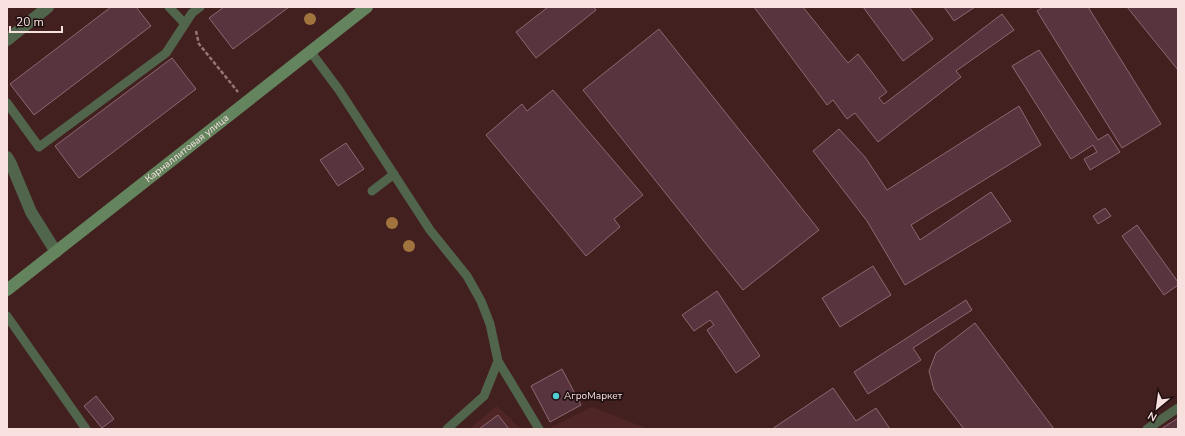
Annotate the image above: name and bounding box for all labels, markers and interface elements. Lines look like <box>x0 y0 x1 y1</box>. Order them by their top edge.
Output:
scale bar <box>10 8 62 34</box>
text: 20 m <box>16 14 44 30</box>
street label: Карналлитовая улица <box>142 111 232 186</box>
north arrow <box>1137 388 1177 428</box>
place label: АгроМаркет <box>564 389 623 403</box>
marker: АгроМаркет <box>551 391 561 401</box>
text: N <box>1145 408 1160 425</box>

